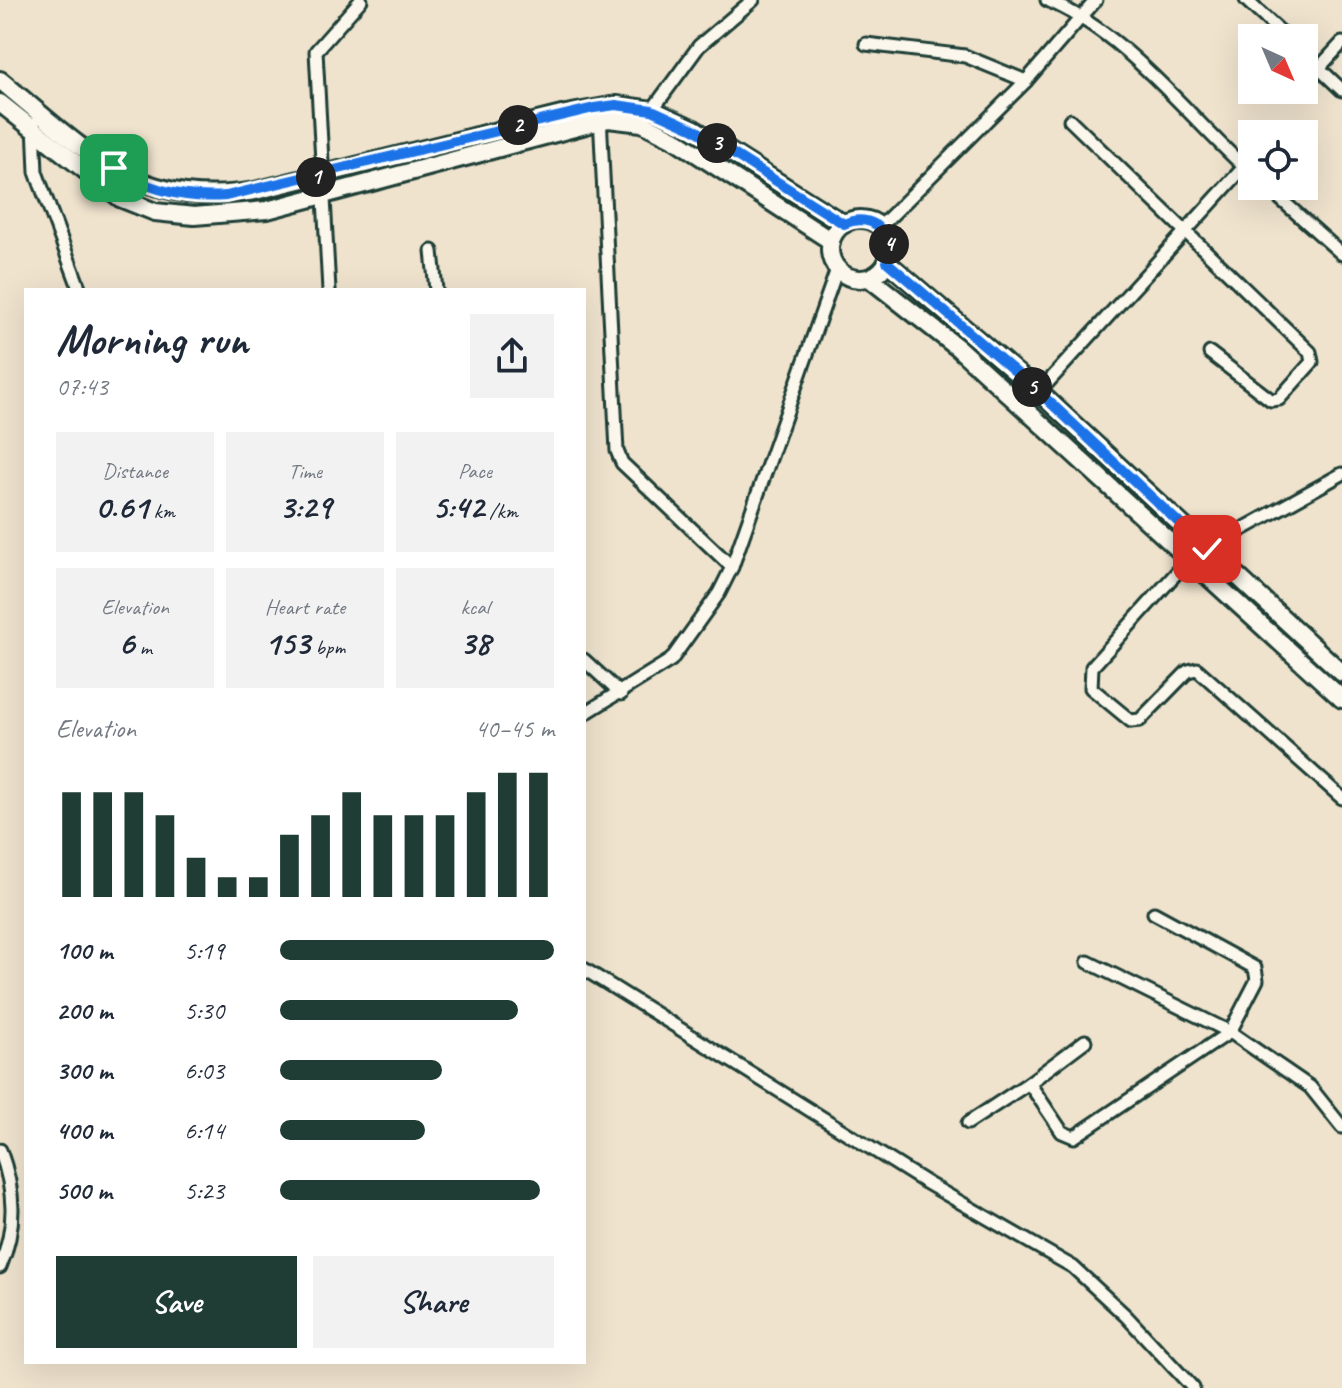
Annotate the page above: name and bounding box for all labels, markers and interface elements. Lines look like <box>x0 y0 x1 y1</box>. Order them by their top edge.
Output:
north arrow <box>1238 24 1318 104</box>
map controls <box>1238 24 1318 200</box>
pin: 2 <box>498 105 538 145</box>
text: 2 <box>513 111 523 139</box>
button: locate <box>1238 120 1318 200</box>
pin: 3 <box>697 123 737 163</box>
text: 3 <box>712 129 722 157</box>
pin <box>80 134 148 202</box>
icon: arrive <box>92 146 136 190</box>
pin: 1 <box>296 157 336 197</box>
text: 1 <box>311 163 321 191</box>
pin: 4 <box>869 224 909 264</box>
text: 4 <box>884 230 894 258</box>
text: Morning run <box>56 312 248 367</box>
button: share <box>470 314 554 398</box>
pin: 5 <box>1012 367 1052 407</box>
text: 07:43 <box>56 370 108 403</box>
text: 5 <box>1027 373 1037 401</box>
text: Distance <box>102 457 168 485</box>
text: Time <box>288 457 322 485</box>
text: Pace <box>458 457 492 485</box>
text: 0.61 <box>95 485 148 528</box>
text: 3:29 <box>279 485 331 528</box>
text: 5:42 <box>432 485 484 528</box>
text: km <box>148 497 175 525</box>
text: /km <box>484 497 518 525</box>
pin <box>1173 515 1241 583</box>
icon: check <box>1185 527 1229 571</box>
text: Elevation <box>101 593 169 621</box>
text: Heart rate <box>265 593 345 621</box>
text: kcal <box>460 593 490 621</box>
text: 6 <box>118 621 134 664</box>
text: 153 <box>265 621 310 664</box>
text: 38 <box>460 621 490 664</box>
text: m <box>134 633 152 661</box>
text: bpm <box>310 633 345 661</box>
text: Elevation <box>56 712 136 745</box>
text: 40–45 m <box>475 712 554 745</box>
text: 100 m <box>56 934 112 967</box>
text: 5:19 <box>184 934 224 967</box>
text: 200 m <box>56 994 112 1027</box>
text: 5:30 <box>184 994 224 1027</box>
text: 300 m <box>56 1054 112 1087</box>
text: 6:03 <box>184 1054 224 1087</box>
text: 400 m <box>56 1114 112 1147</box>
text: 6:14 <box>184 1114 224 1147</box>
text: 500 m <box>56 1174 112 1207</box>
text: 5:23 <box>184 1174 224 1207</box>
button: Save <box>56 1256 297 1348</box>
button: Share <box>313 1256 554 1348</box>

